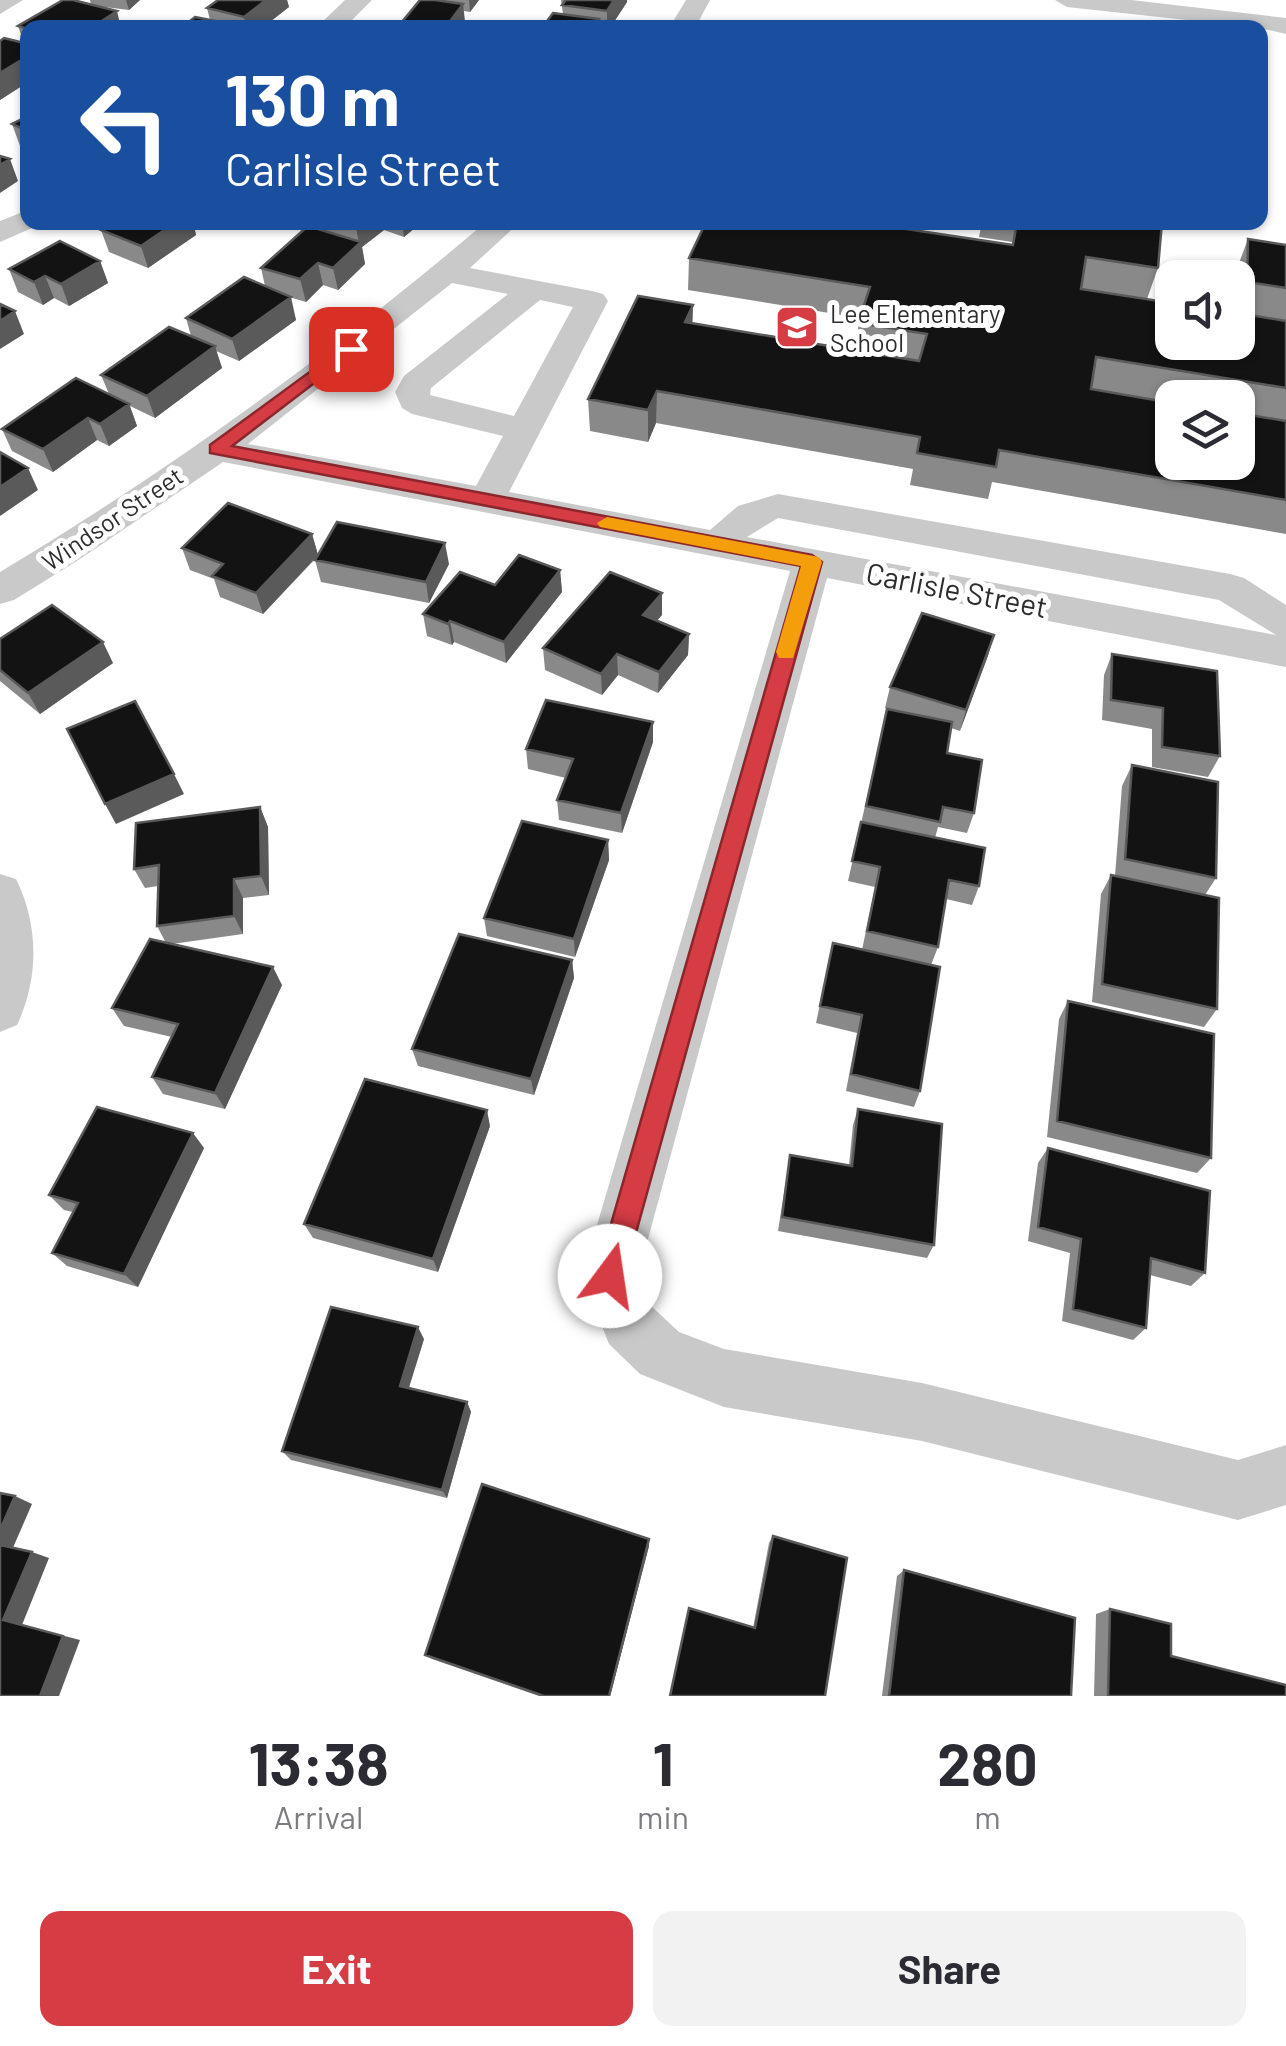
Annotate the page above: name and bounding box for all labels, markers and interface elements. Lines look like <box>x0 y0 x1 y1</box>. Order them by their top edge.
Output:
text: 130 m <box>225 56 400 140</box>
icon: left <box>60 60 190 190</box>
text: Carlisle Street <box>225 141 501 195</box>
map controls <box>1155 260 1255 480</box>
button: sound <box>1155 260 1255 360</box>
place label: Lee Elementary School <box>830 298 1001 357</box>
school or university icon: Lee Elementary School <box>774 304 820 350</box>
pin <box>309 307 394 392</box>
icon: arrive <box>324 322 379 377</box>
button: layers <box>1155 380 1255 480</box>
street label: Windsor Street <box>36 460 188 576</box>
street label: Carlisle Street <box>863 554 1051 624</box>
position arrow <box>558 1224 662 1328</box>
text: 13:38 <box>248 1726 389 1798</box>
text: 1 <box>652 1726 674 1798</box>
text: 280 <box>937 1726 1038 1798</box>
text: Arrival <box>274 1797 363 1835</box>
text: min <box>637 1797 689 1835</box>
text: m <box>974 1797 1001 1835</box>
button: Exit <box>40 1911 633 2026</box>
button: Share <box>653 1911 1246 2026</box>

